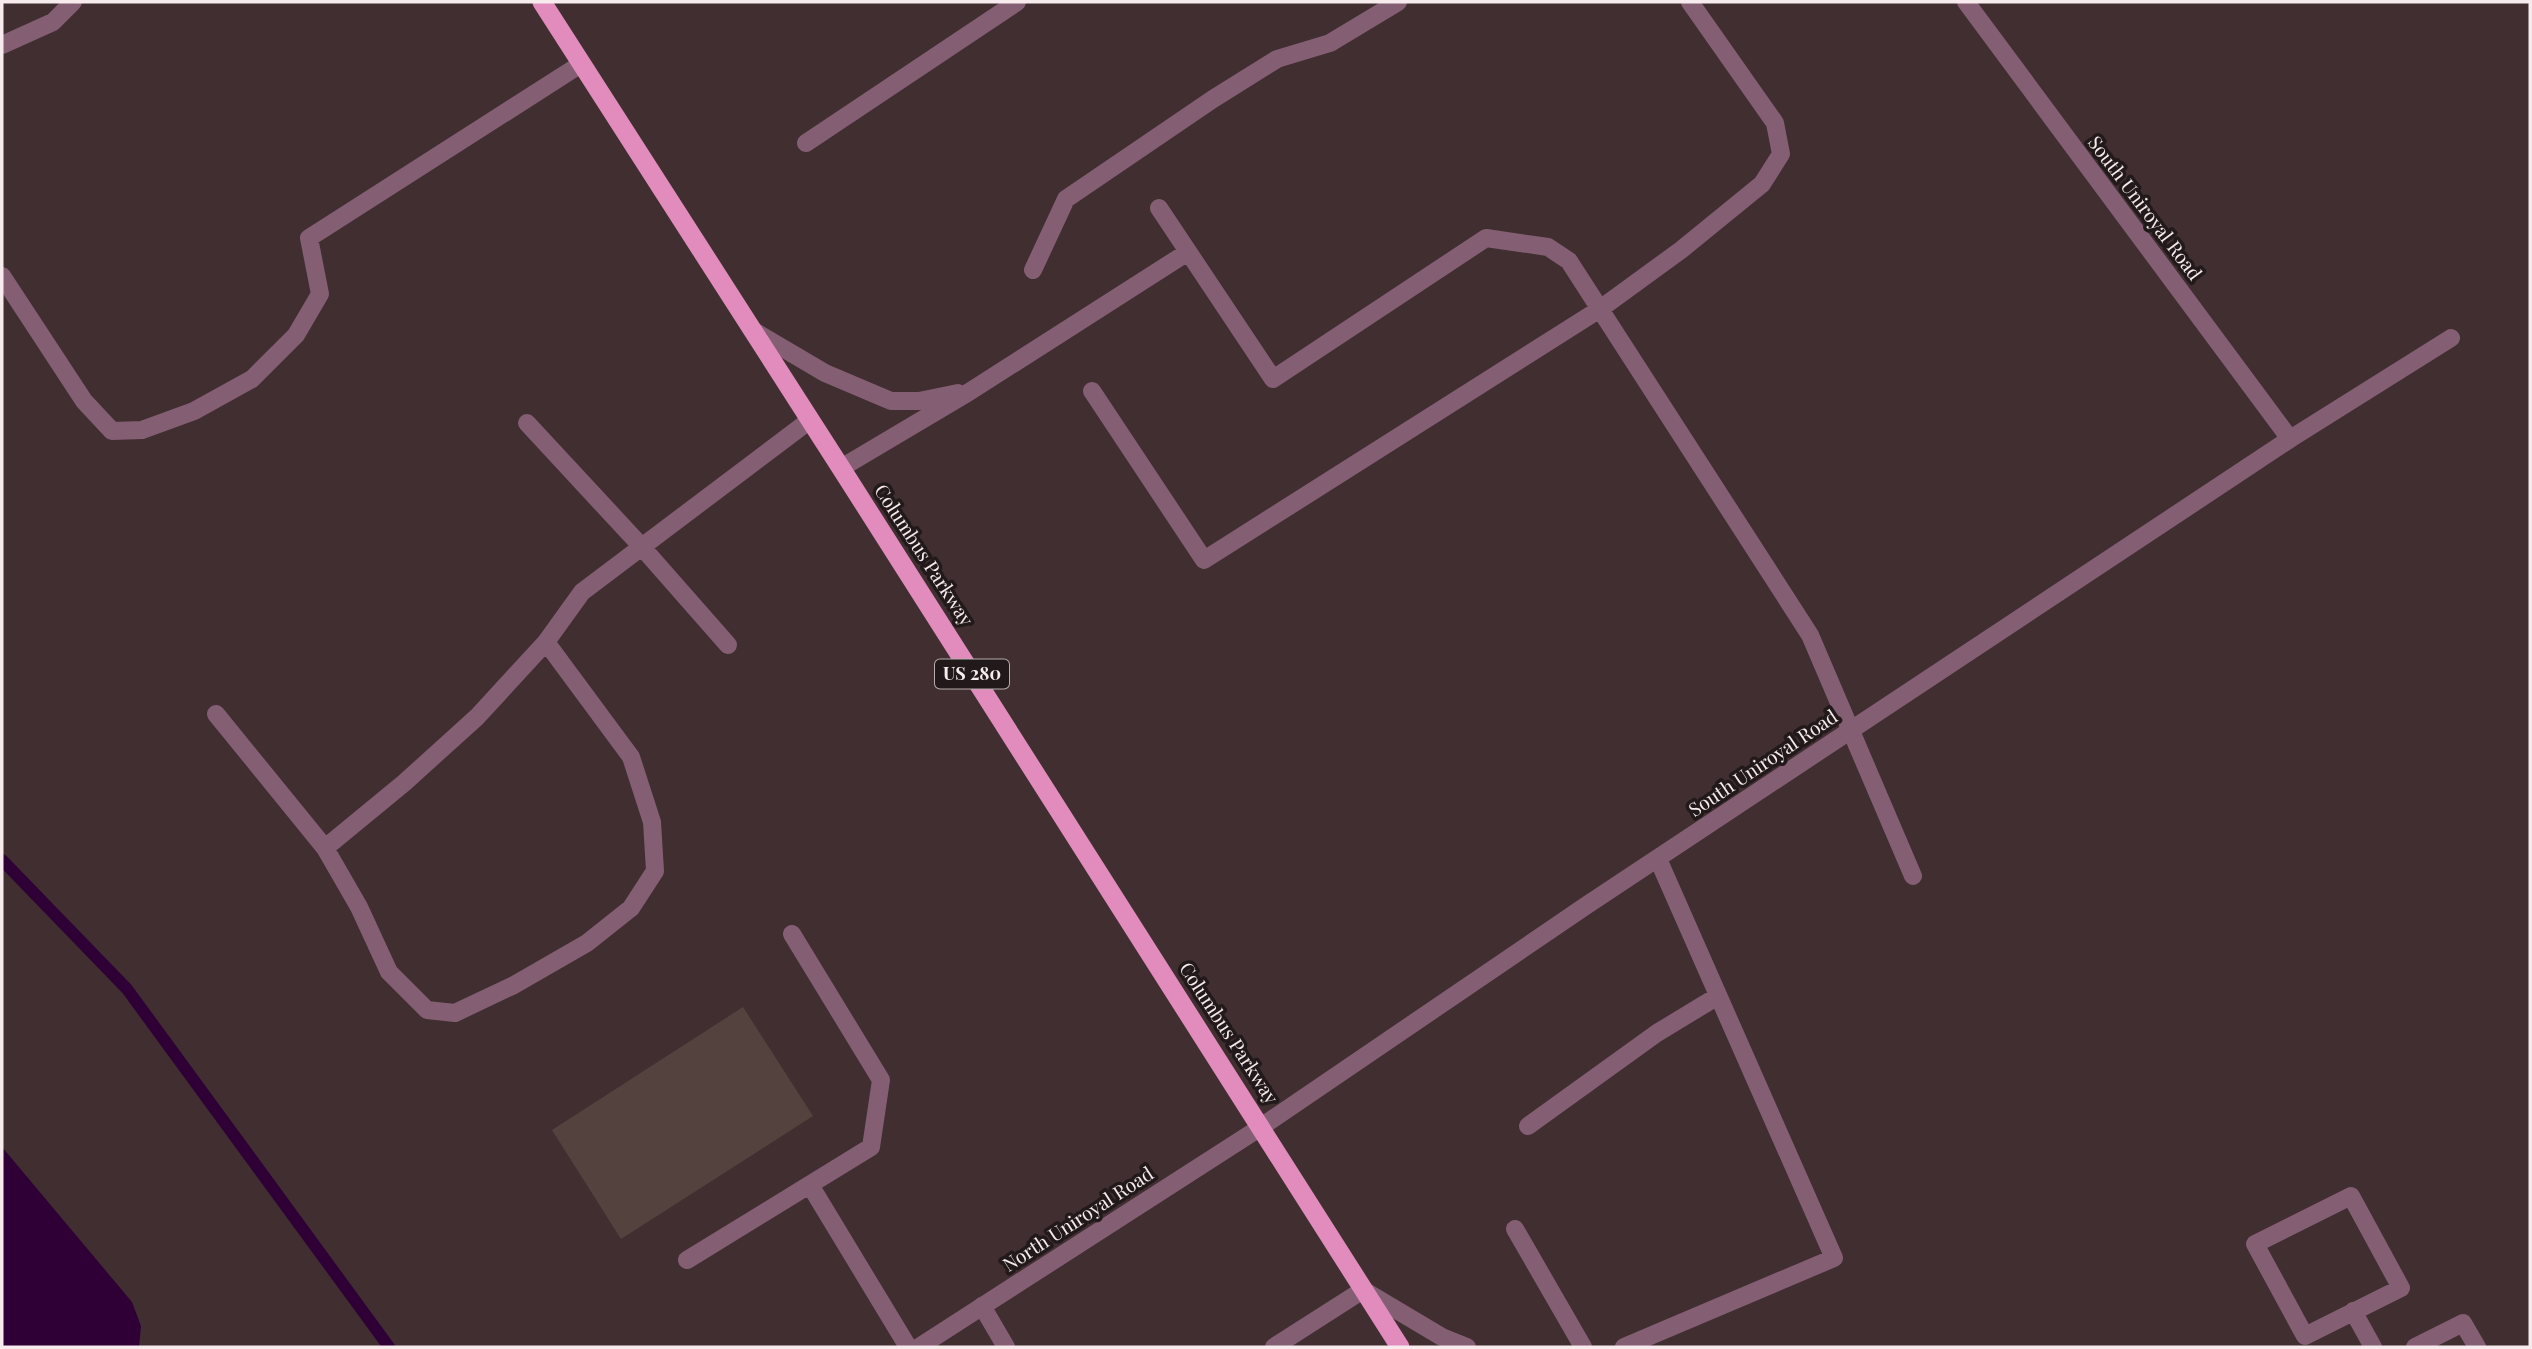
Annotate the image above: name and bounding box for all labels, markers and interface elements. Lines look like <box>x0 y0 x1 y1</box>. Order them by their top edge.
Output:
street label: South Uniroyal Road <box>2083 130 2209 285</box>
street label: Columbus Parkway <box>869 479 981 631</box>
road number: US 280 <box>935 660 1009 688</box>
street label: South Uniroyal Road <box>1683 703 1842 822</box>
street label: Columbus Parkway <box>1174 957 1286 1109</box>
street label: North Uniroyal Road <box>997 1160 1158 1277</box>

